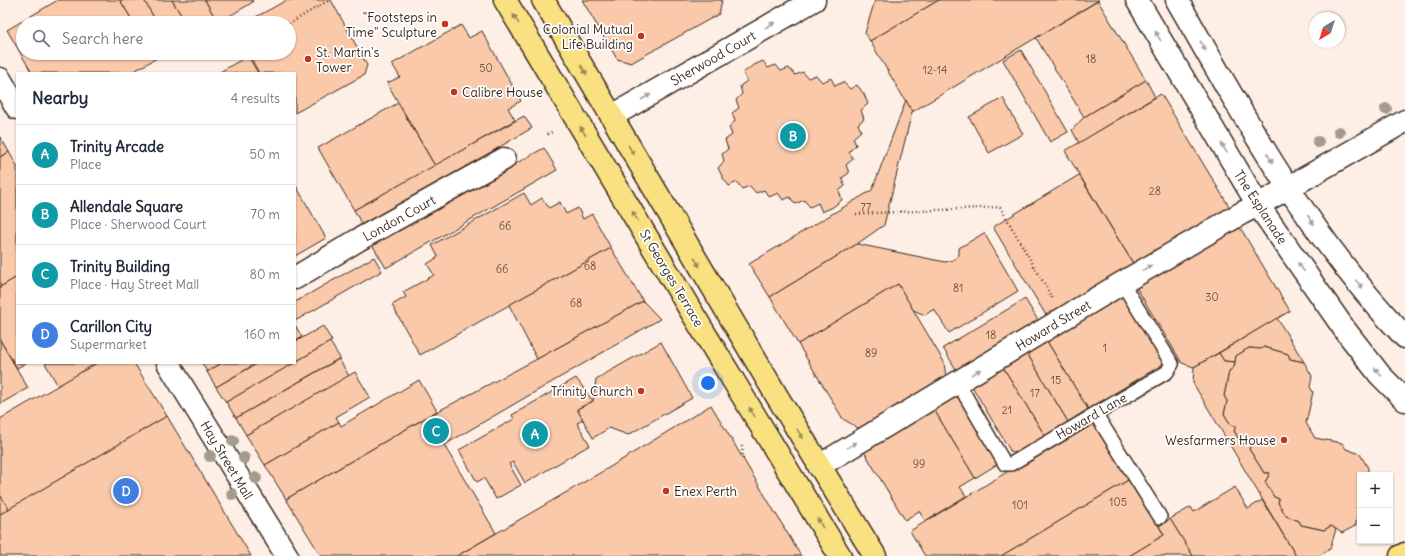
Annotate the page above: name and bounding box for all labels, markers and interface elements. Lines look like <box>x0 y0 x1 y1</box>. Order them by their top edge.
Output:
place label: "Footsteps in Time" Sculpture <box>346 9 437 41</box>
north arrow <box>1309 12 1345 48</box>
one-way arrow <box>512 14 520 24</box>
search box <box>16 16 296 60</box>
marker: "Footsteps in Time" Sculpture <box>440 19 450 29</box>
place label: Colonial Mutual Life Building <box>543 21 633 53</box>
one-way arrow <box>765 22 776 29</box>
icon: search <box>30 27 52 49</box>
street label: Sherwood Court <box>668 27 759 90</box>
text: Search here <box>62 29 143 48</box>
marker: Colonial Mutual Life Building <box>636 31 646 41</box>
one-way arrow <box>1154 31 1162 41</box>
one-way arrow <box>1200 40 1207 52</box>
place label: St. Martin's Tower <box>316 44 379 76</box>
house number: 18 <box>1086 52 1096 66</box>
marker: St. Martin's Tower <box>303 54 313 64</box>
house number: 50 <box>479 61 493 75</box>
house number: 12-14 <box>923 63 947 77</box>
one-way arrow <box>580 65 588 75</box>
place label: Calibre House <box>462 84 543 101</box>
text: Nearby <box>32 87 88 109</box>
marker: Calibre House <box>449 87 459 97</box>
text: 4 results <box>231 90 280 107</box>
one-way arrow <box>640 93 651 100</box>
pin: B <box>780 121 806 151</box>
one-way arrow <box>579 126 587 136</box>
text: Trinity Arcade <box>70 137 164 156</box>
one-way arrow <box>1220 142 1227 154</box>
one-way arrow <box>628 144 635 156</box>
text: A <box>41 146 49 163</box>
text: 50 m <box>249 146 280 163</box>
one-way arrow <box>1266 153 1274 163</box>
text: Place <box>70 156 101 173</box>
street label: The Esplanade <box>1230 167 1291 248</box>
house number: 28 <box>1149 184 1161 198</box>
street label: London Court <box>360 191 439 245</box>
text: Allendale Square <box>70 197 183 216</box>
house number: 77 <box>861 200 872 214</box>
text: B <box>41 206 49 223</box>
text: 70 m <box>251 206 280 223</box>
one-way arrow <box>631 210 638 222</box>
one-way arrow <box>1307 214 1315 225</box>
text: Place · Sherwood Court <box>70 216 206 233</box>
house number: 66 <box>499 219 511 233</box>
street label: St Georges Terrace <box>636 226 707 330</box>
text: Trinity Building <box>70 257 170 276</box>
one-way arrow <box>693 257 701 267</box>
house number: 68 <box>584 259 596 273</box>
house number: 66 <box>496 262 508 276</box>
one-way arrow <box>1297 262 1305 272</box>
one-way arrow <box>1142 265 1153 272</box>
text: C <box>41 266 49 283</box>
text: 80 m <box>249 266 280 283</box>
text: Place · Hay Street Mall <box>70 276 199 293</box>
one-way arrow <box>1355 279 1364 290</box>
house number: 81 <box>953 281 963 295</box>
house number: 30 <box>1205 290 1219 304</box>
house number: 68 <box>570 296 582 310</box>
street label: Howard Street <box>1012 296 1095 355</box>
text: Carillon City <box>70 317 152 336</box>
text: D <box>40 326 50 343</box>
text: 160 m <box>244 326 280 343</box>
house number: 18 <box>986 328 996 342</box>
text: Supermarket <box>70 336 147 353</box>
house number: 1 <box>1103 341 1107 355</box>
house number: 89 <box>865 346 877 360</box>
one-way arrow <box>1373 367 1382 377</box>
one-way arrow <box>970 368 982 375</box>
your location <box>698 373 718 393</box>
house number: 15 <box>1051 373 1061 387</box>
place label: Trinity Church <box>551 383 633 400</box>
marker: Trinity Church <box>636 386 646 396</box>
house number: 17 <box>1030 386 1040 400</box>
street label: Howard Lane <box>1053 389 1130 444</box>
house number: 21 <box>1002 403 1012 417</box>
one-way arrow <box>749 406 756 418</box>
pin: C <box>423 416 449 446</box>
street label: Hay Street Mall <box>196 418 257 503</box>
pin: A <box>522 419 548 449</box>
one-way arrow <box>796 429 804 439</box>
place label: Wesfarmers House <box>1165 432 1276 449</box>
marker: Wesfarmers House <box>1279 435 1289 445</box>
one-way arrow <box>847 442 858 449</box>
house number: 99 <box>913 457 925 471</box>
map controls <box>1357 472 1393 544</box>
button: + <box>1357 472 1393 508</box>
pin: D <box>113 476 139 506</box>
place label: Enex Perth <box>674 483 738 500</box>
marker: Enex Perth <box>661 486 671 496</box>
house number: 105 <box>1109 495 1127 509</box>
house number: 101 <box>1012 498 1028 512</box>
button: − <box>1357 508 1393 544</box>
one-way arrow <box>816 517 823 529</box>

